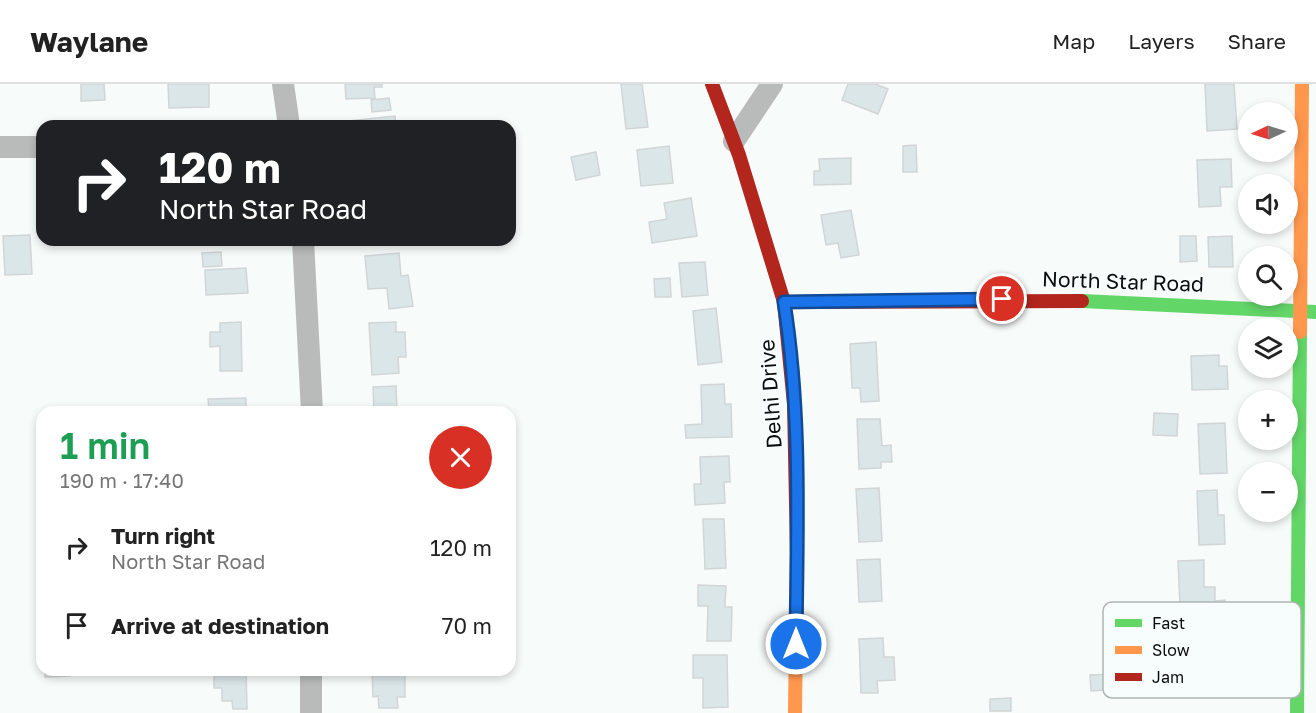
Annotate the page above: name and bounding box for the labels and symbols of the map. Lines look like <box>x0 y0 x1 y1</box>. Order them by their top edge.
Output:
north arrow <box>1238 102 1298 162</box>
street label: North Star Road <box>1042 265 1204 297</box>
pin <box>976 273 1027 324</box>
street label: Delhi Drive <box>753 339 787 450</box>
legend <box>1103 602 1301 698</box>
position arrow <box>764 612 828 676</box>
text: Fast <box>1152 613 1185 633</box>
text: Slow <box>1152 640 1190 660</box>
text: Jam <box>1152 667 1184 687</box>

